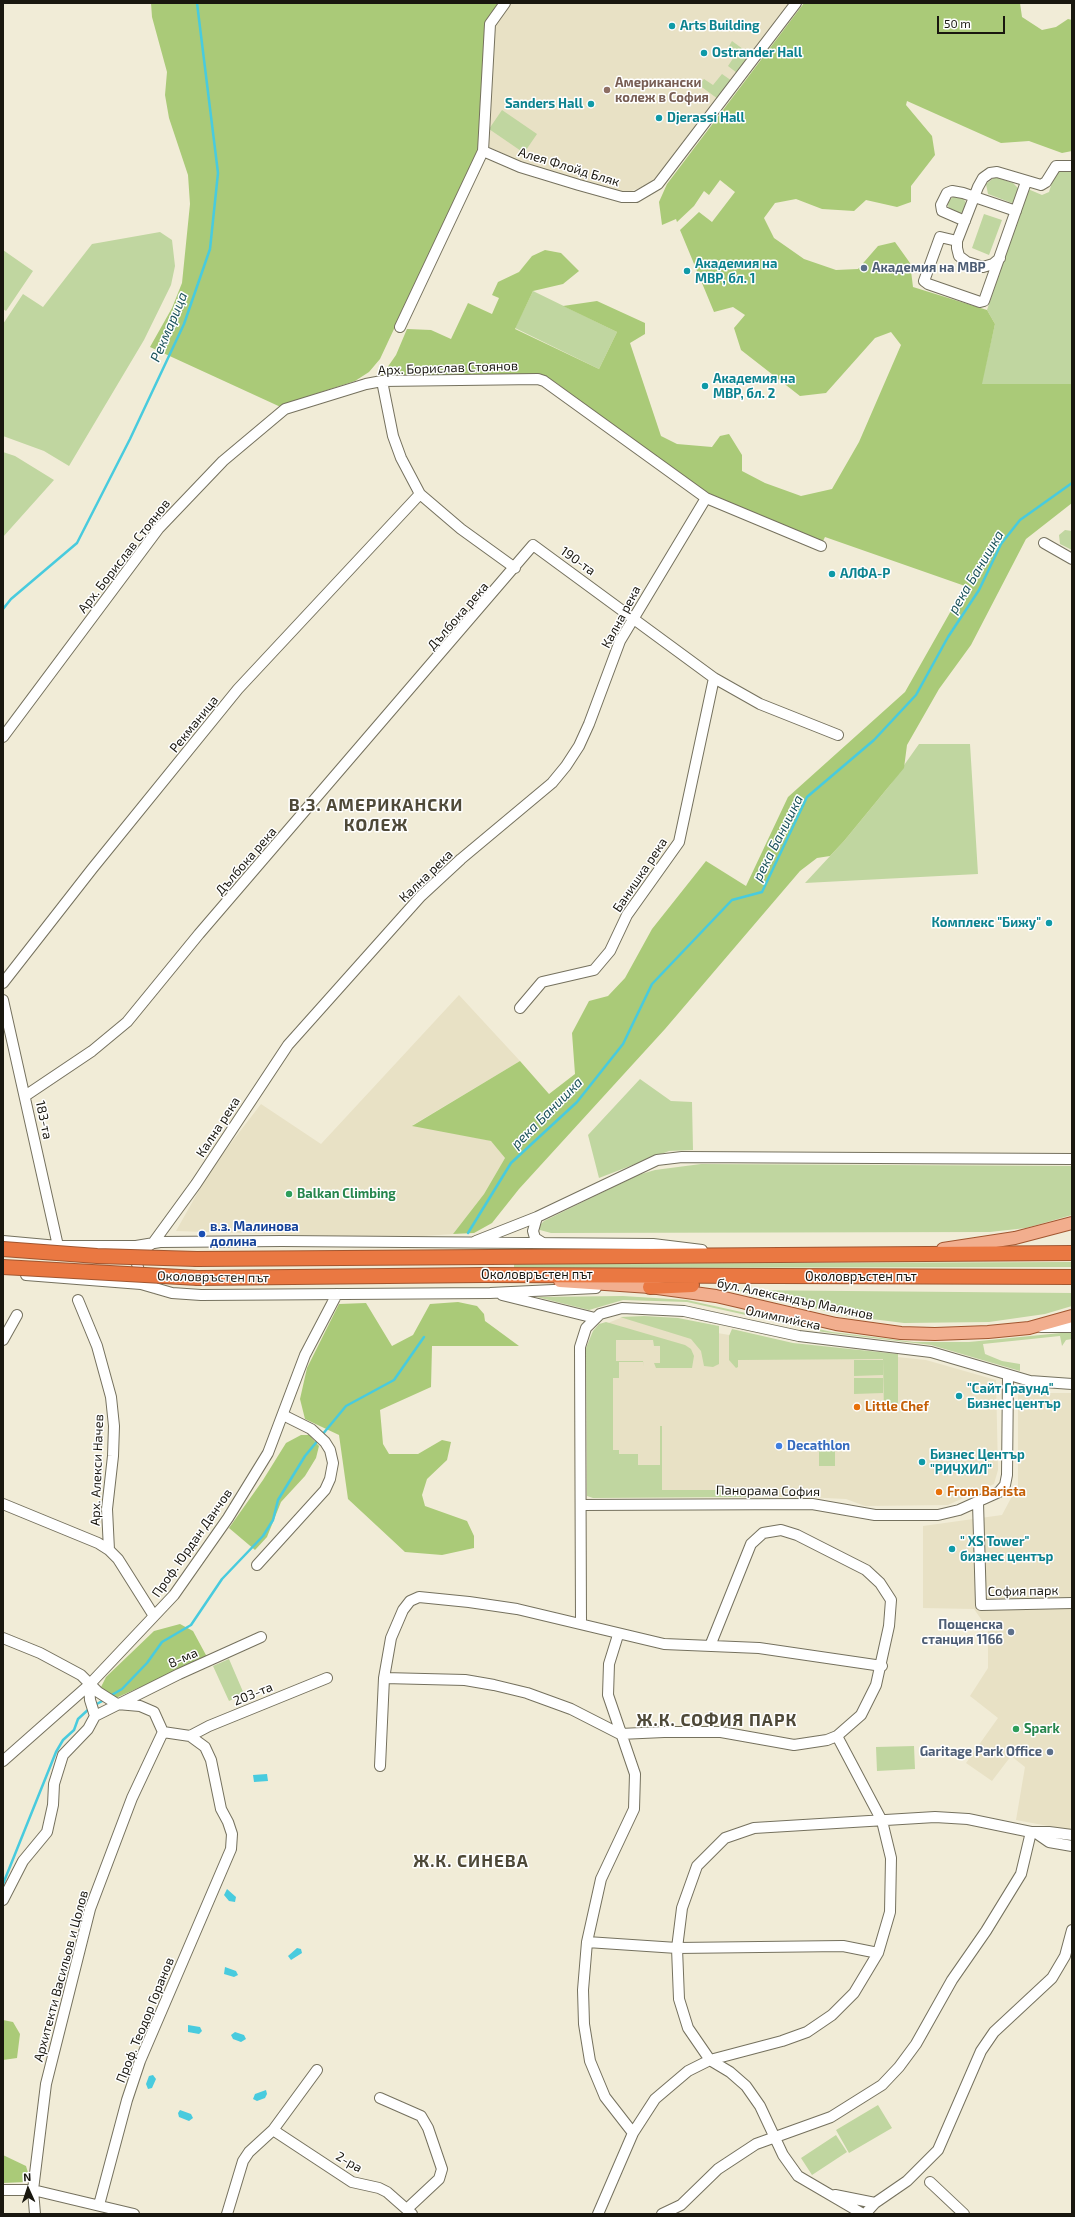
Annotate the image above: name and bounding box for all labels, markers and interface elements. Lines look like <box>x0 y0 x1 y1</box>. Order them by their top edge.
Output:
scale bar <box>939 8 1007 34</box>
text: 50 m <box>944 16 971 30</box>
place label: Arts Building <box>680 18 760 34</box>
marker: Arts Building <box>667 21 677 31</box>
place label: Ostrander Hall <box>712 45 802 61</box>
marker: Ostrander Hall <box>699 48 709 58</box>
place label: Американски колеж в София <box>615 75 709 106</box>
marker: Американски колеж в София <box>602 85 612 95</box>
place label: Sanders Hall <box>505 96 583 112</box>
marker: Sanders Hall <box>586 99 596 109</box>
place label: Djerassi Hall <box>667 110 745 126</box>
marker: Djerassi Hall <box>654 113 664 123</box>
street label: Алея Флойд Бляк <box>516 144 622 190</box>
place label: Академия на МВР, бл. 1 <box>695 256 777 287</box>
place label: Академия на МВР <box>872 260 986 276</box>
marker: Академия на МВР <box>859 263 869 273</box>
marker: Академия на МВР, бл. 1 <box>682 266 692 276</box>
water label: Рекмарица <box>147 290 191 364</box>
street label: Арх. Борислав Стоянов <box>378 358 518 378</box>
place label: Академия на МВР, бл. 2 <box>713 371 795 402</box>
marker: Академия на МВР, бл. 2 <box>700 381 710 391</box>
street label: Арх. Борислав Стоянов <box>75 496 173 616</box>
water label: река Банишка <box>945 527 1007 617</box>
street label: 190-та <box>558 543 598 579</box>
place label: АЛФА-Р <box>840 566 890 582</box>
marker: АЛФА-Р <box>827 569 837 579</box>
street label: Дълбока река <box>424 579 492 653</box>
street label: Кална река <box>598 583 644 651</box>
street label: Рекманица <box>166 692 222 756</box>
water label: река Банишка <box>749 792 807 884</box>
district label: В.З. АМЕРИКАНСКИ КОЛЕЖ <box>289 795 463 835</box>
street label: Дълбока река <box>212 824 280 898</box>
street label: Банишка река <box>609 835 671 915</box>
street label: Кална река <box>396 847 456 905</box>
place label: Комплекс "Бижу" <box>932 915 1041 931</box>
marker: Комплекс "Бижу" <box>1044 918 1054 928</box>
water label: река Банишка <box>508 1074 586 1152</box>
street label: Кална река <box>193 1094 243 1160</box>
street label: 183-та <box>32 1099 56 1141</box>
place label: Balkan Climbing <box>297 1186 396 1202</box>
marker: Balkan Climbing <box>284 1189 294 1199</box>
place label: в.з. Малинова долина <box>210 1219 299 1250</box>
marker: в.з. Малинова долина <box>197 1229 207 1239</box>
street label: Околовръстен път <box>481 1267 593 1283</box>
street label: Околовръстен път <box>157 1268 269 1286</box>
street label: Околовръстен път <box>805 1269 917 1285</box>
street label: бул. Александър Малинов <box>715 1275 875 1323</box>
street label: Олимпийска <box>744 1302 822 1334</box>
place label: "Сайт Граунд" Бизнес център <box>967 1381 1061 1412</box>
marker: "Сайт Граунд" Бизнес център <box>954 1391 964 1401</box>
place label: Little Chef <box>865 1399 929 1415</box>
marker: Little Chef <box>852 1402 862 1412</box>
street label: Арх. Алекси Начев <box>87 1414 107 1526</box>
place label: Decathlon <box>787 1438 850 1454</box>
marker: Decathlon <box>774 1441 784 1451</box>
place label: Бизнес Център "РИЧХИЛ" <box>930 1447 1025 1478</box>
marker: Бизнес Център "РИЧХИЛ" <box>917 1457 927 1467</box>
street label: Панорама София <box>716 1482 820 1500</box>
place label: From Barista <box>947 1484 1026 1500</box>
street label: Проф. Юрдан Данчов <box>149 1486 235 1600</box>
marker: From Barista <box>934 1487 944 1497</box>
place label: " XS Tower" бизнес център <box>960 1534 1053 1565</box>
marker: " XS Tower" бизнес център <box>947 1544 957 1554</box>
street label: София парк <box>987 1583 1059 1599</box>
place label: Пощенска станция 1166 <box>922 1617 1003 1648</box>
marker: Пощенска станция 1166 <box>1006 1627 1016 1637</box>
street label: 8-ма <box>166 1645 200 1671</box>
street label: 203-та <box>231 1679 275 1709</box>
district label: Ж.К. СОФИЯ ПАРК <box>637 1710 797 1730</box>
place label: Spark <box>1024 1721 1060 1737</box>
marker: Spark <box>1011 1724 1021 1734</box>
place label: Garitage Park Office <box>920 1744 1042 1760</box>
marker: Garitage Park Office <box>1045 1747 1055 1757</box>
district label: Ж.К. СИНЕВА <box>413 1851 529 1871</box>
street label: Архитекти Васильов и Цолов <box>31 1889 91 2063</box>
street label: Проф. Теодор Горанов <box>113 1955 177 2085</box>
street label: 2-ра <box>333 2148 365 2176</box>
north arrow <box>8 2169 48 2209</box>
text: N <box>23 2170 32 2183</box>

